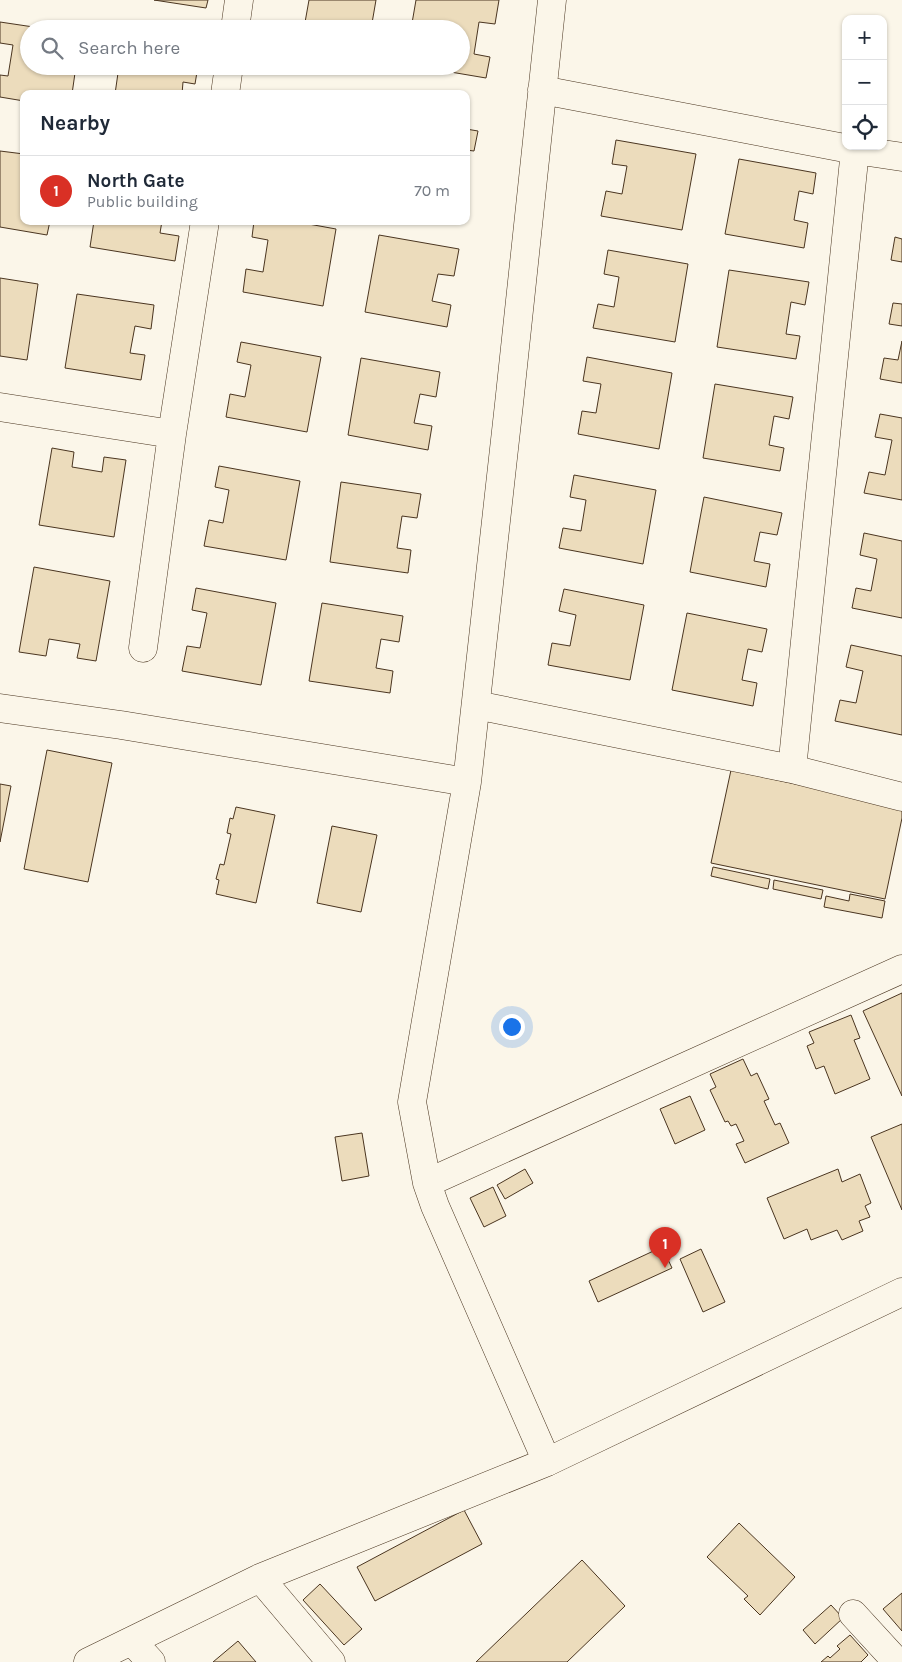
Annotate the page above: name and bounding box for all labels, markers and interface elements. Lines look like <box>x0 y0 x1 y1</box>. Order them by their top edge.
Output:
map controls <box>842 15 887 150</box>
button: + <box>842 15 887 60</box>
search box <box>20 20 470 75</box>
icon: search <box>38 34 66 62</box>
text: Search here <box>78 37 180 59</box>
button: − <box>842 60 887 105</box>
button: locate <box>842 105 887 150</box>
text: Nearby <box>40 111 110 135</box>
text: North Gate <box>87 170 185 192</box>
text: 1 <box>53 181 59 200</box>
text: 70 m <box>414 181 450 200</box>
text: Public building <box>87 192 198 211</box>
your location <box>499 1014 525 1040</box>
pin: 1 <box>649 1227 681 1268</box>

